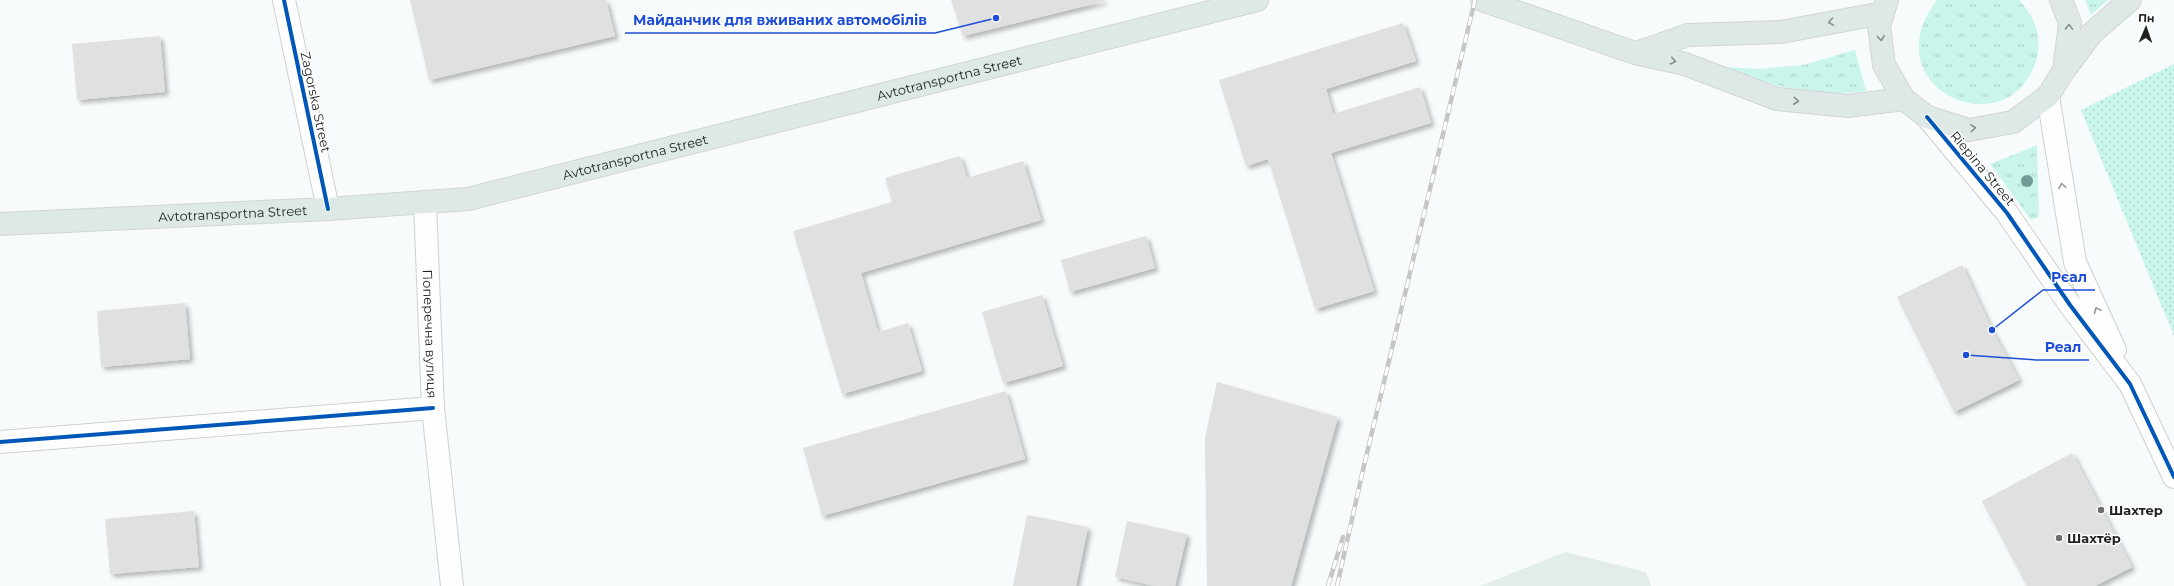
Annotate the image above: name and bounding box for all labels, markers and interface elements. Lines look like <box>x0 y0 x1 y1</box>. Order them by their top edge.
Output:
callout: Майданчик для вживаних автомобілів <box>625 7 935 33</box>
north arrow <box>2126 8 2166 48</box>
text: Майданчик для вживаних автомобілів <box>633 11 927 29</box>
text: Пн <box>2138 11 2155 25</box>
one-way arrow <box>1828 17 1834 25</box>
one-way arrow <box>2065 24 2073 30</box>
one-way arrow <box>1876 35 1885 41</box>
street label: Zagorska Street <box>297 50 335 154</box>
street label: Avtotransportna Street <box>875 52 1023 104</box>
one-way arrow <box>1670 57 1676 65</box>
one-way arrow <box>1793 96 1799 105</box>
one-way arrow <box>1970 124 1976 133</box>
street label: Riepina Street <box>1947 128 2019 208</box>
street label: Avtotransportna Street <box>561 131 709 183</box>
one-way arrow <box>2058 183 2067 189</box>
street label: Avtotransportna Street <box>158 202 308 225</box>
callout: Рєал <box>2043 264 2095 290</box>
text: Рєал <box>2051 268 2087 286</box>
street label: Поперечна вулиця <box>420 269 441 399</box>
one-way arrow <box>2094 307 2102 314</box>
callout: Реал <box>2037 334 2089 360</box>
text: Реал <box>2045 338 2081 356</box>
place label: Шахтер <box>2109 502 2163 518</box>
marker: Шахтер <box>2096 505 2106 515</box>
place label: Шахтёр <box>2067 530 2121 546</box>
marker: Шахтёр <box>2054 533 2064 543</box>

